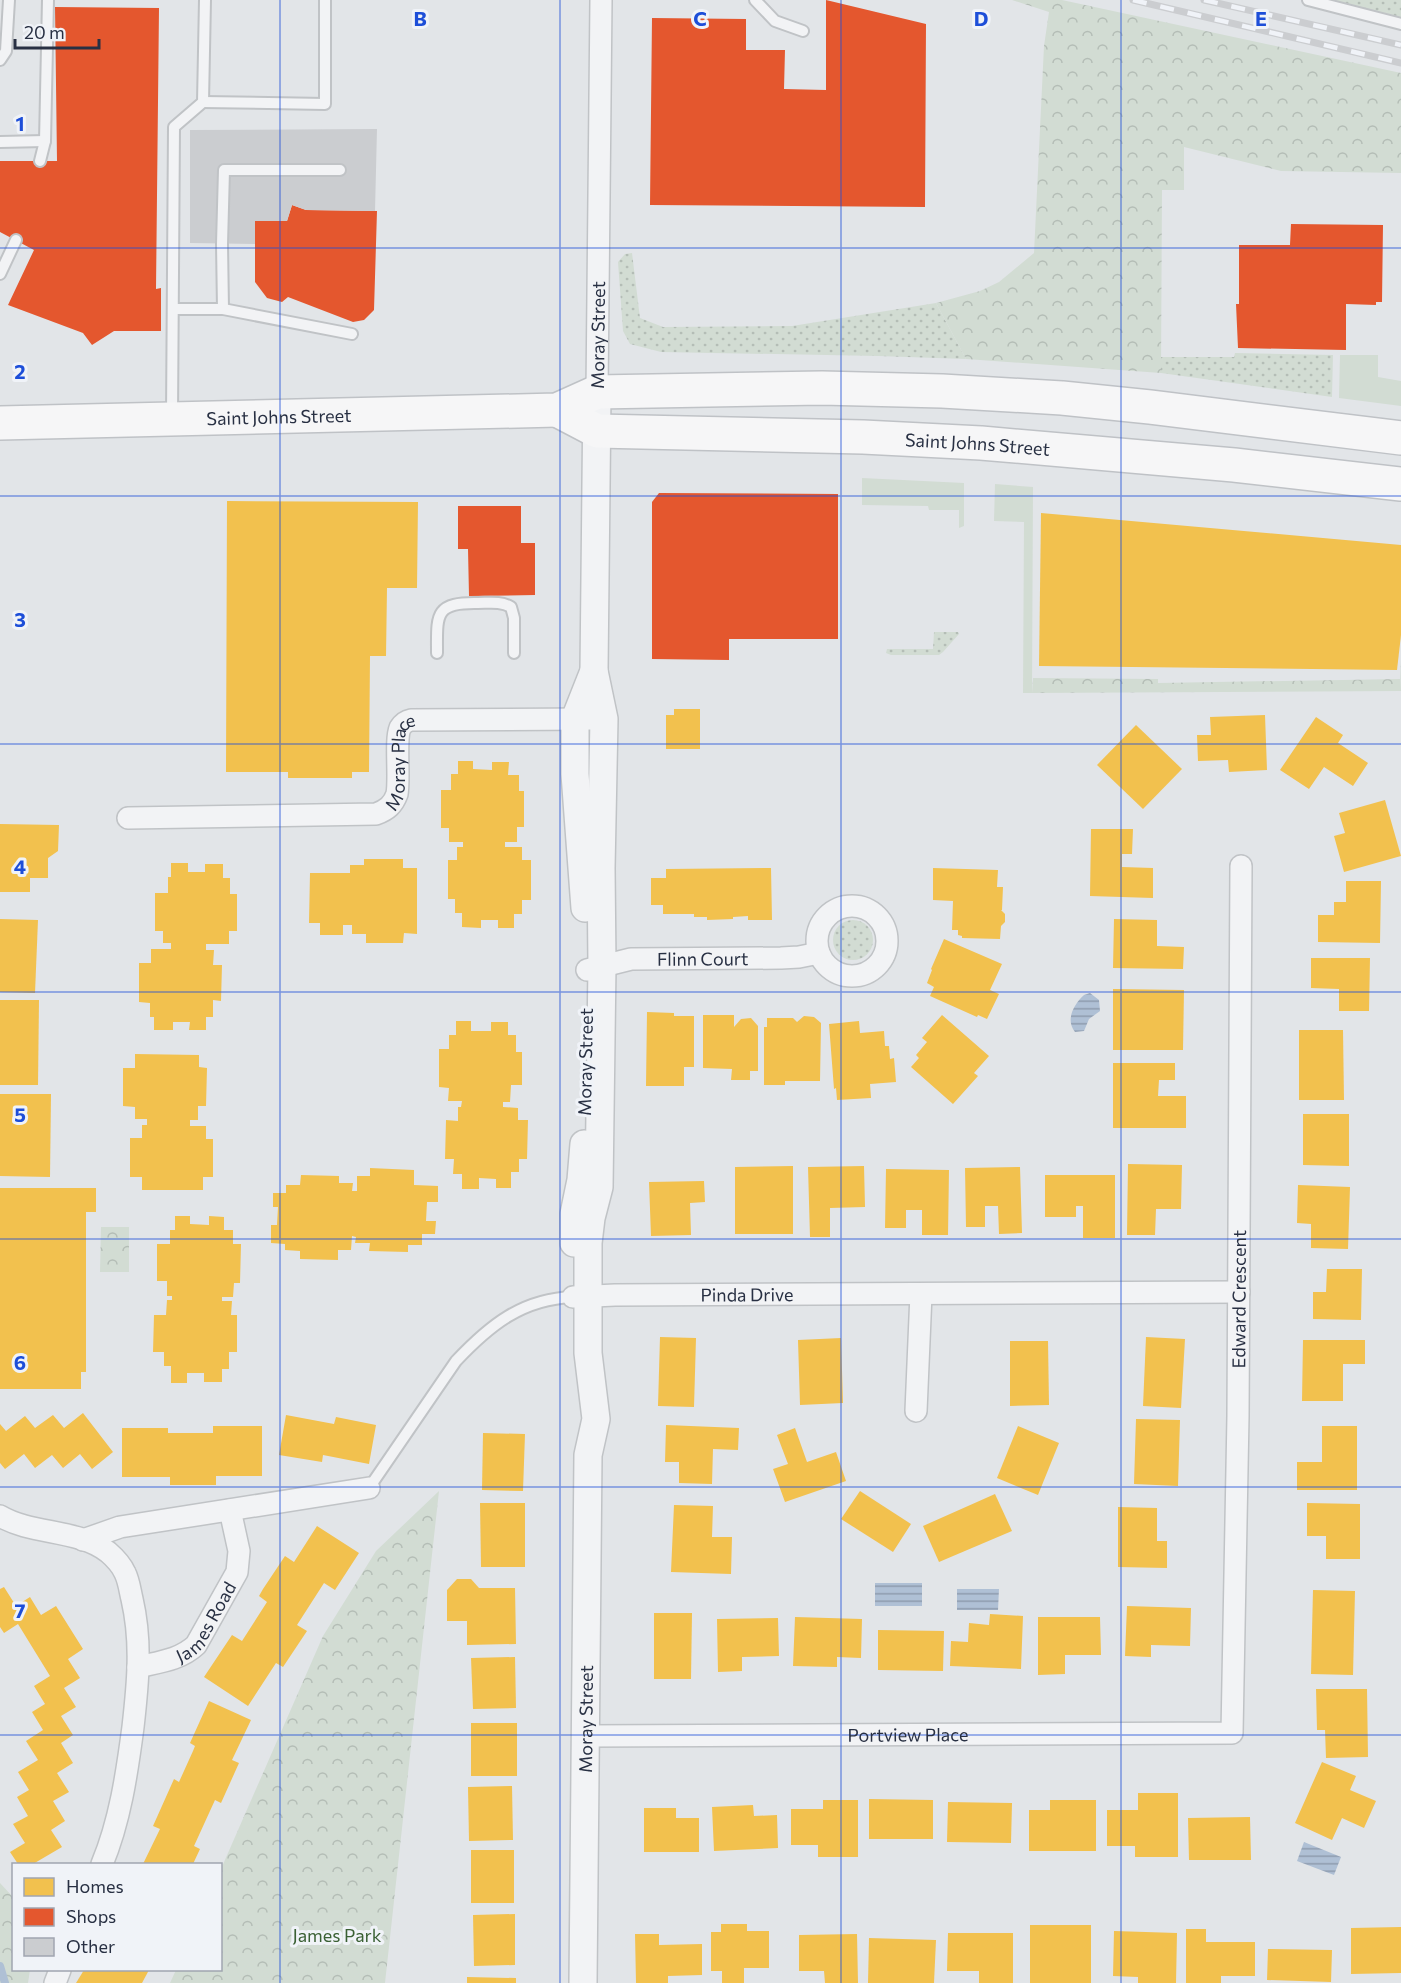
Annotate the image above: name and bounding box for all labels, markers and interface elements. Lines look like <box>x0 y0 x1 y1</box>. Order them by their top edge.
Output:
text: B <box>413 6 427 30</box>
text: C <box>693 6 707 30</box>
text: D <box>974 6 988 30</box>
text: E <box>1255 6 1267 30</box>
scale bar <box>15 12 99 50</box>
text: 20 m <box>24 21 65 43</box>
text: 1 <box>15 111 25 135</box>
street label: Moray Street <box>586 281 609 389</box>
text: 2 <box>14 359 26 383</box>
street label: Saint Johns Street <box>206 404 352 429</box>
street label: Saint Johns Street <box>905 428 1051 460</box>
text: 3 <box>14 607 26 631</box>
street label: Moray Place <box>380 708 417 814</box>
text: 4 <box>14 854 26 878</box>
street label: Flinn Court <box>657 947 748 970</box>
street label: Moray Street <box>573 1008 597 1116</box>
text: 5 <box>14 1102 26 1126</box>
street label: Edward Crescent <box>1227 1230 1250 1368</box>
street label: Pinda Drive <box>700 1283 794 1306</box>
text: 6 <box>14 1350 26 1374</box>
street label: James Road <box>172 1578 240 1667</box>
text: 7 <box>15 1598 26 1622</box>
street label: Moray Street <box>574 1665 597 1773</box>
street label: Portview Place <box>847 1723 969 1746</box>
legend <box>12 1863 222 1971</box>
text: Homes <box>66 1875 124 1897</box>
text: Shops <box>66 1905 116 1927</box>
park label: James Park <box>292 1924 382 1946</box>
text: Other <box>66 1935 115 1957</box>

